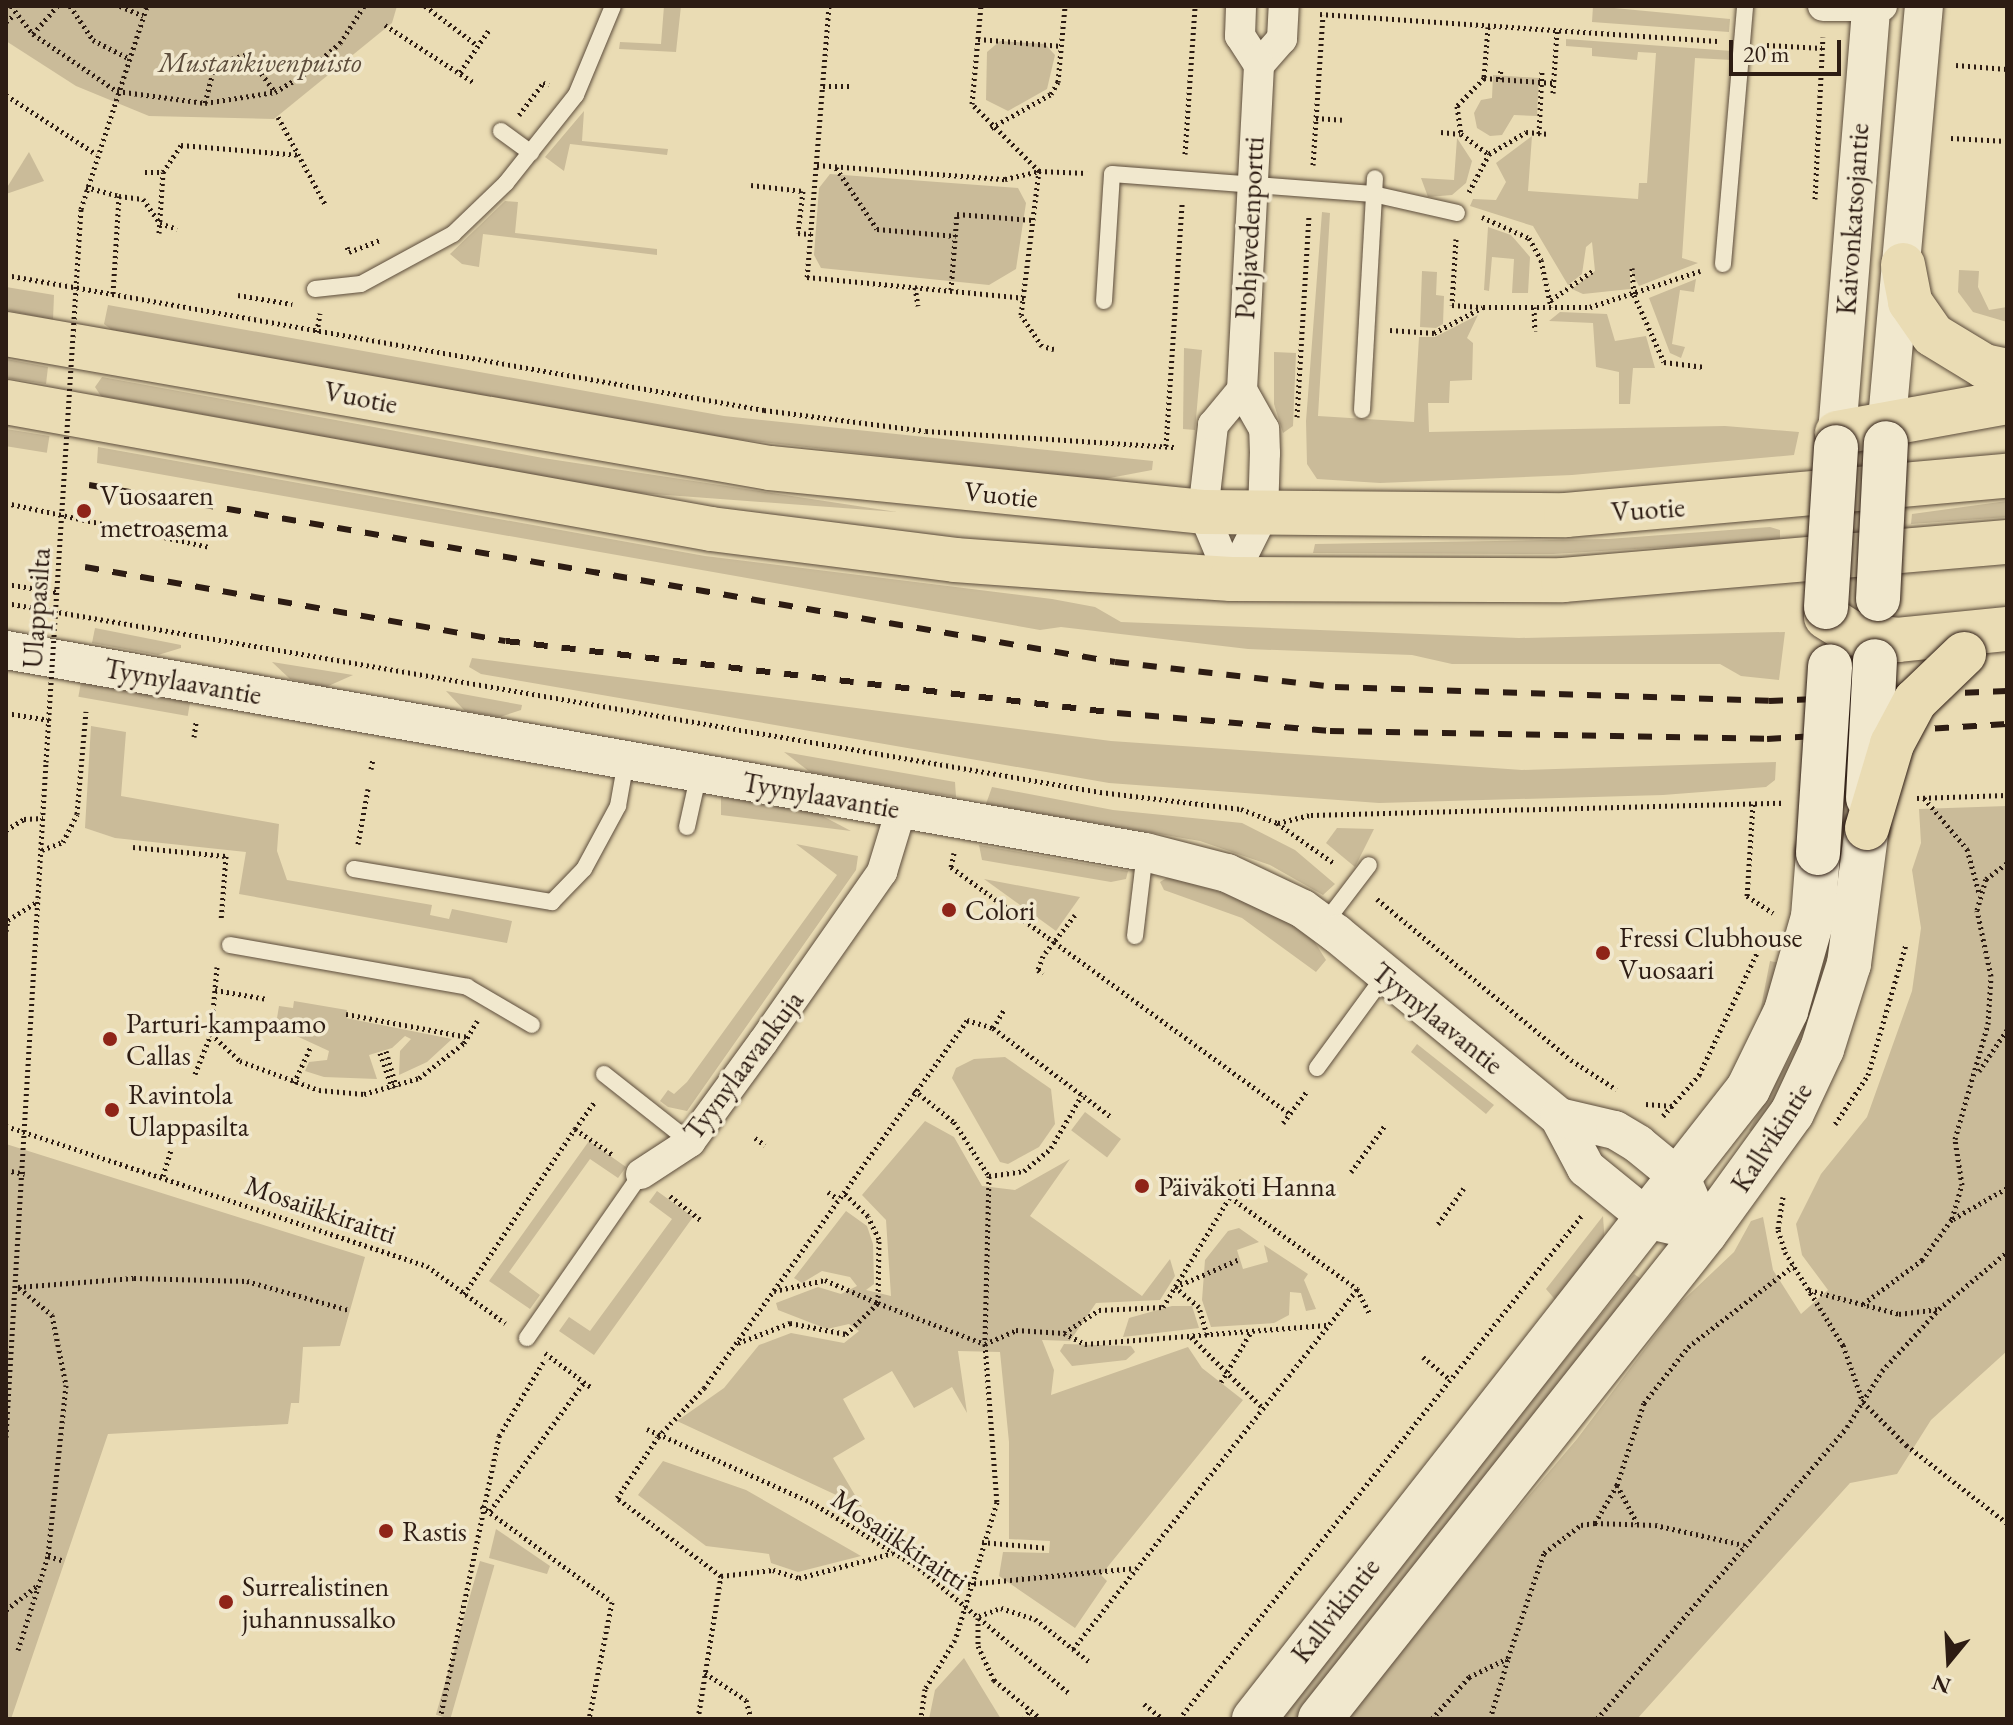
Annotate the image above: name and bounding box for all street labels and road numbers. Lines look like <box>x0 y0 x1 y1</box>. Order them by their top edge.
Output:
street label: Kaivonkatsojantie <box>1829 122 1875 316</box>
street label: Pohjavedenportti <box>1227 136 1271 320</box>
street label: Vuotie <box>321 373 401 421</box>
street label: Vuotie <box>962 473 1040 515</box>
street label: Vuotie <box>1610 490 1686 528</box>
street label: Ulappasilta <box>15 547 57 669</box>
street label: Tyynylaavantie <box>102 651 264 711</box>
street label: Tyynylaavantie <box>740 765 902 825</box>
street label: Tyynylaavantie <box>1366 955 1510 1081</box>
street label: Tyynylaavankuja <box>676 984 810 1146</box>
street label: Kallvikintie <box>1723 1076 1819 1198</box>
street label: Mosaiikkiraitti <box>241 1167 401 1251</box>
street label: Mosaiikkiraitti <box>825 1481 975 1597</box>
street label: Kallvikintie <box>1284 1551 1386 1669</box>

